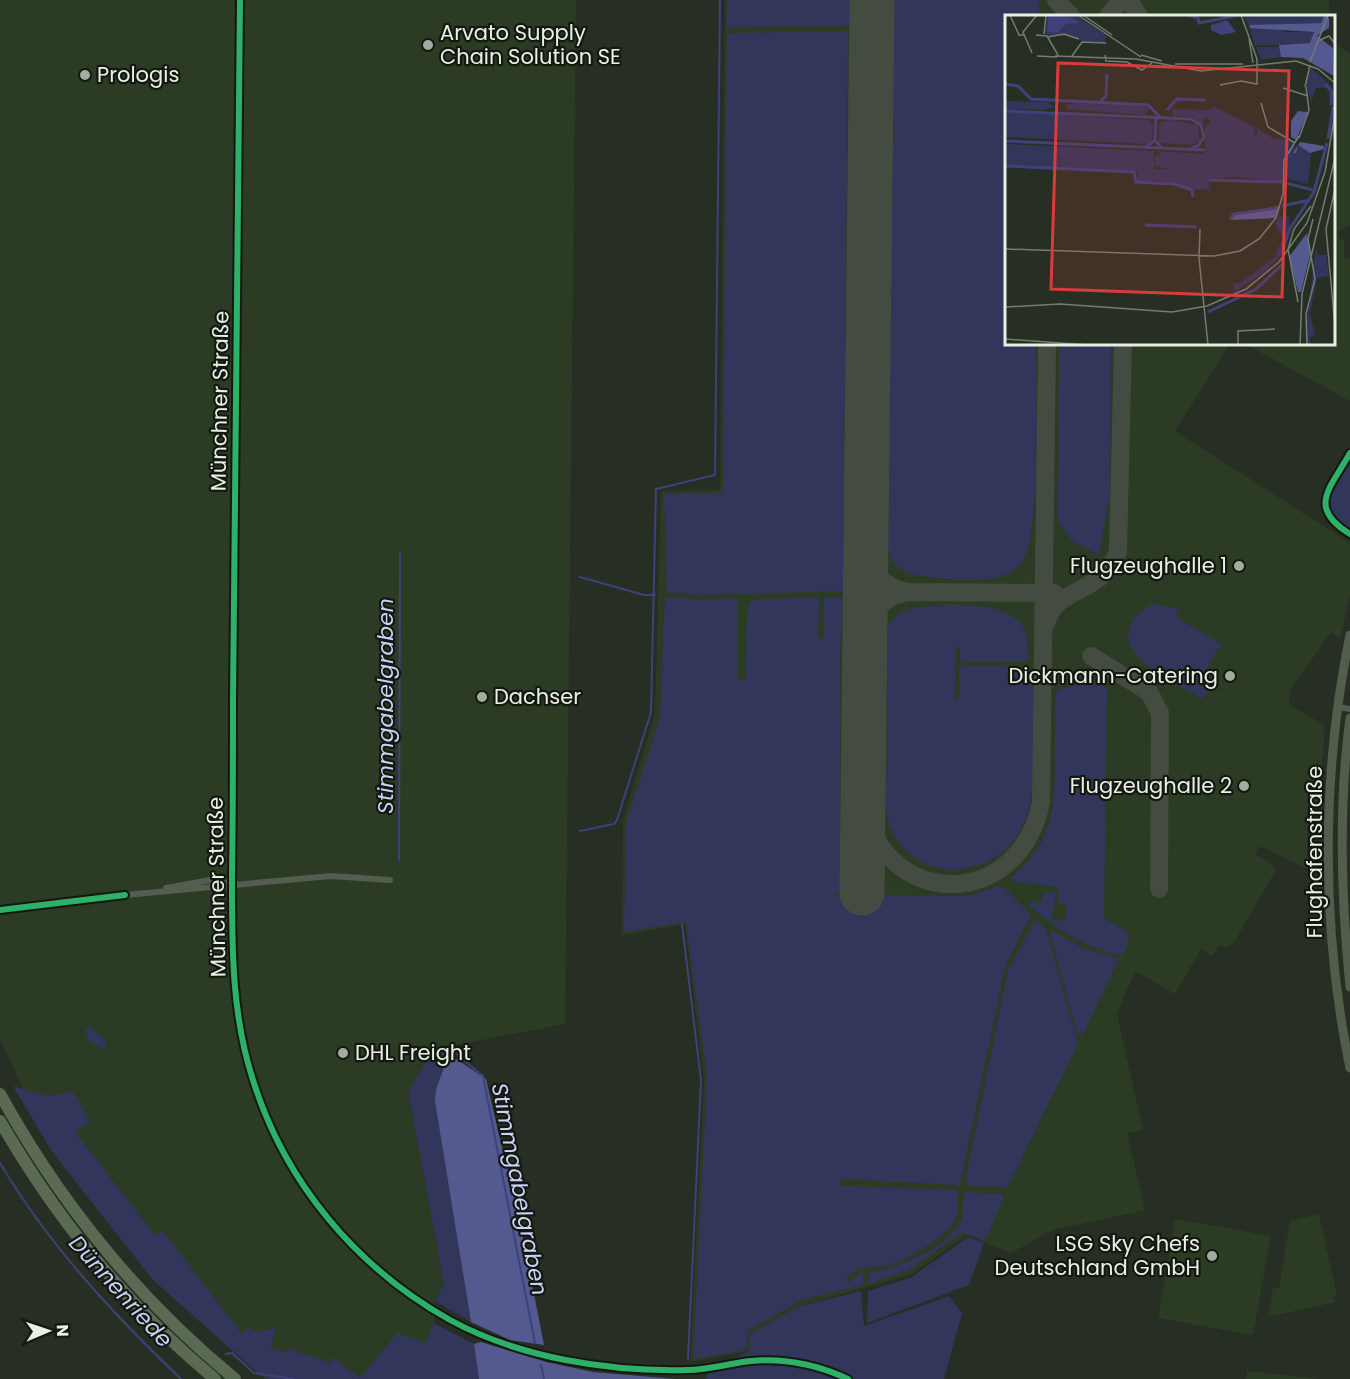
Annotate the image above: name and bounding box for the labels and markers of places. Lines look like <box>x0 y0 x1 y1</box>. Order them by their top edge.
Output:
place label: Arvato Supply Chain Solution SE <box>440 18 621 71</box>
marker: Arvato Supply Chain Solution SE <box>421 38 435 52</box>
place label: Prologis <box>97 60 179 89</box>
marker: Prologis <box>78 68 92 82</box>
place label: Flugzeughalle 1 <box>1070 551 1227 580</box>
marker: Flugzeughalle 1 <box>1232 559 1246 573</box>
place label: Dickmann-Catering <box>1008 661 1218 690</box>
marker: Dickmann-Catering <box>1223 669 1237 683</box>
place label: Dachser <box>494 682 581 711</box>
marker: Dachser <box>475 690 489 704</box>
place label: Flugzeughalle 2 <box>1070 771 1232 800</box>
marker: Flugzeughalle 2 <box>1237 779 1251 793</box>
place label: DHL Freight <box>355 1038 471 1067</box>
marker: DHL Freight <box>336 1046 350 1060</box>
place label: LSG Sky Chefs Deutschland GmbH <box>995 1229 1200 1282</box>
marker: LSG Sky Chefs Deutschland GmbH <box>1205 1249 1219 1263</box>

